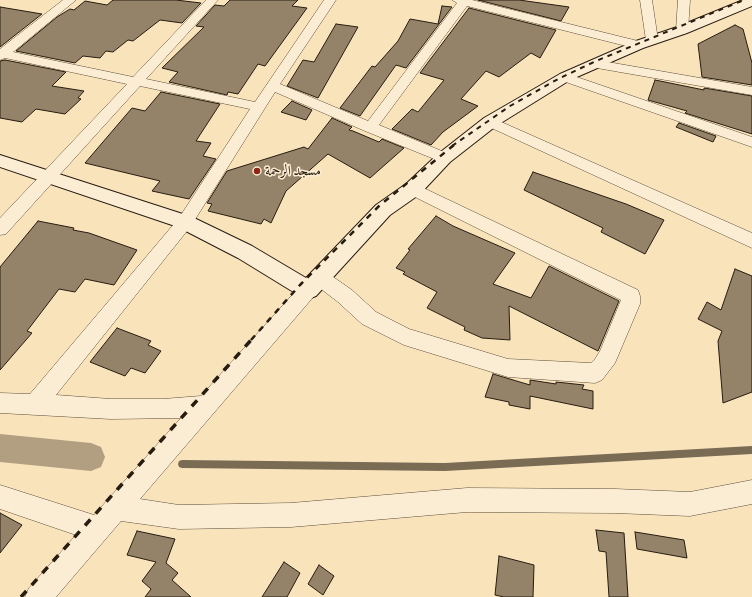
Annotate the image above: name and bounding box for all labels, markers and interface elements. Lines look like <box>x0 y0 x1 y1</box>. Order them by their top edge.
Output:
place label: مسجد الرحمة <box>265 163 321 179</box>
marker: مسجد الرحمة <box>252 166 262 176</box>

